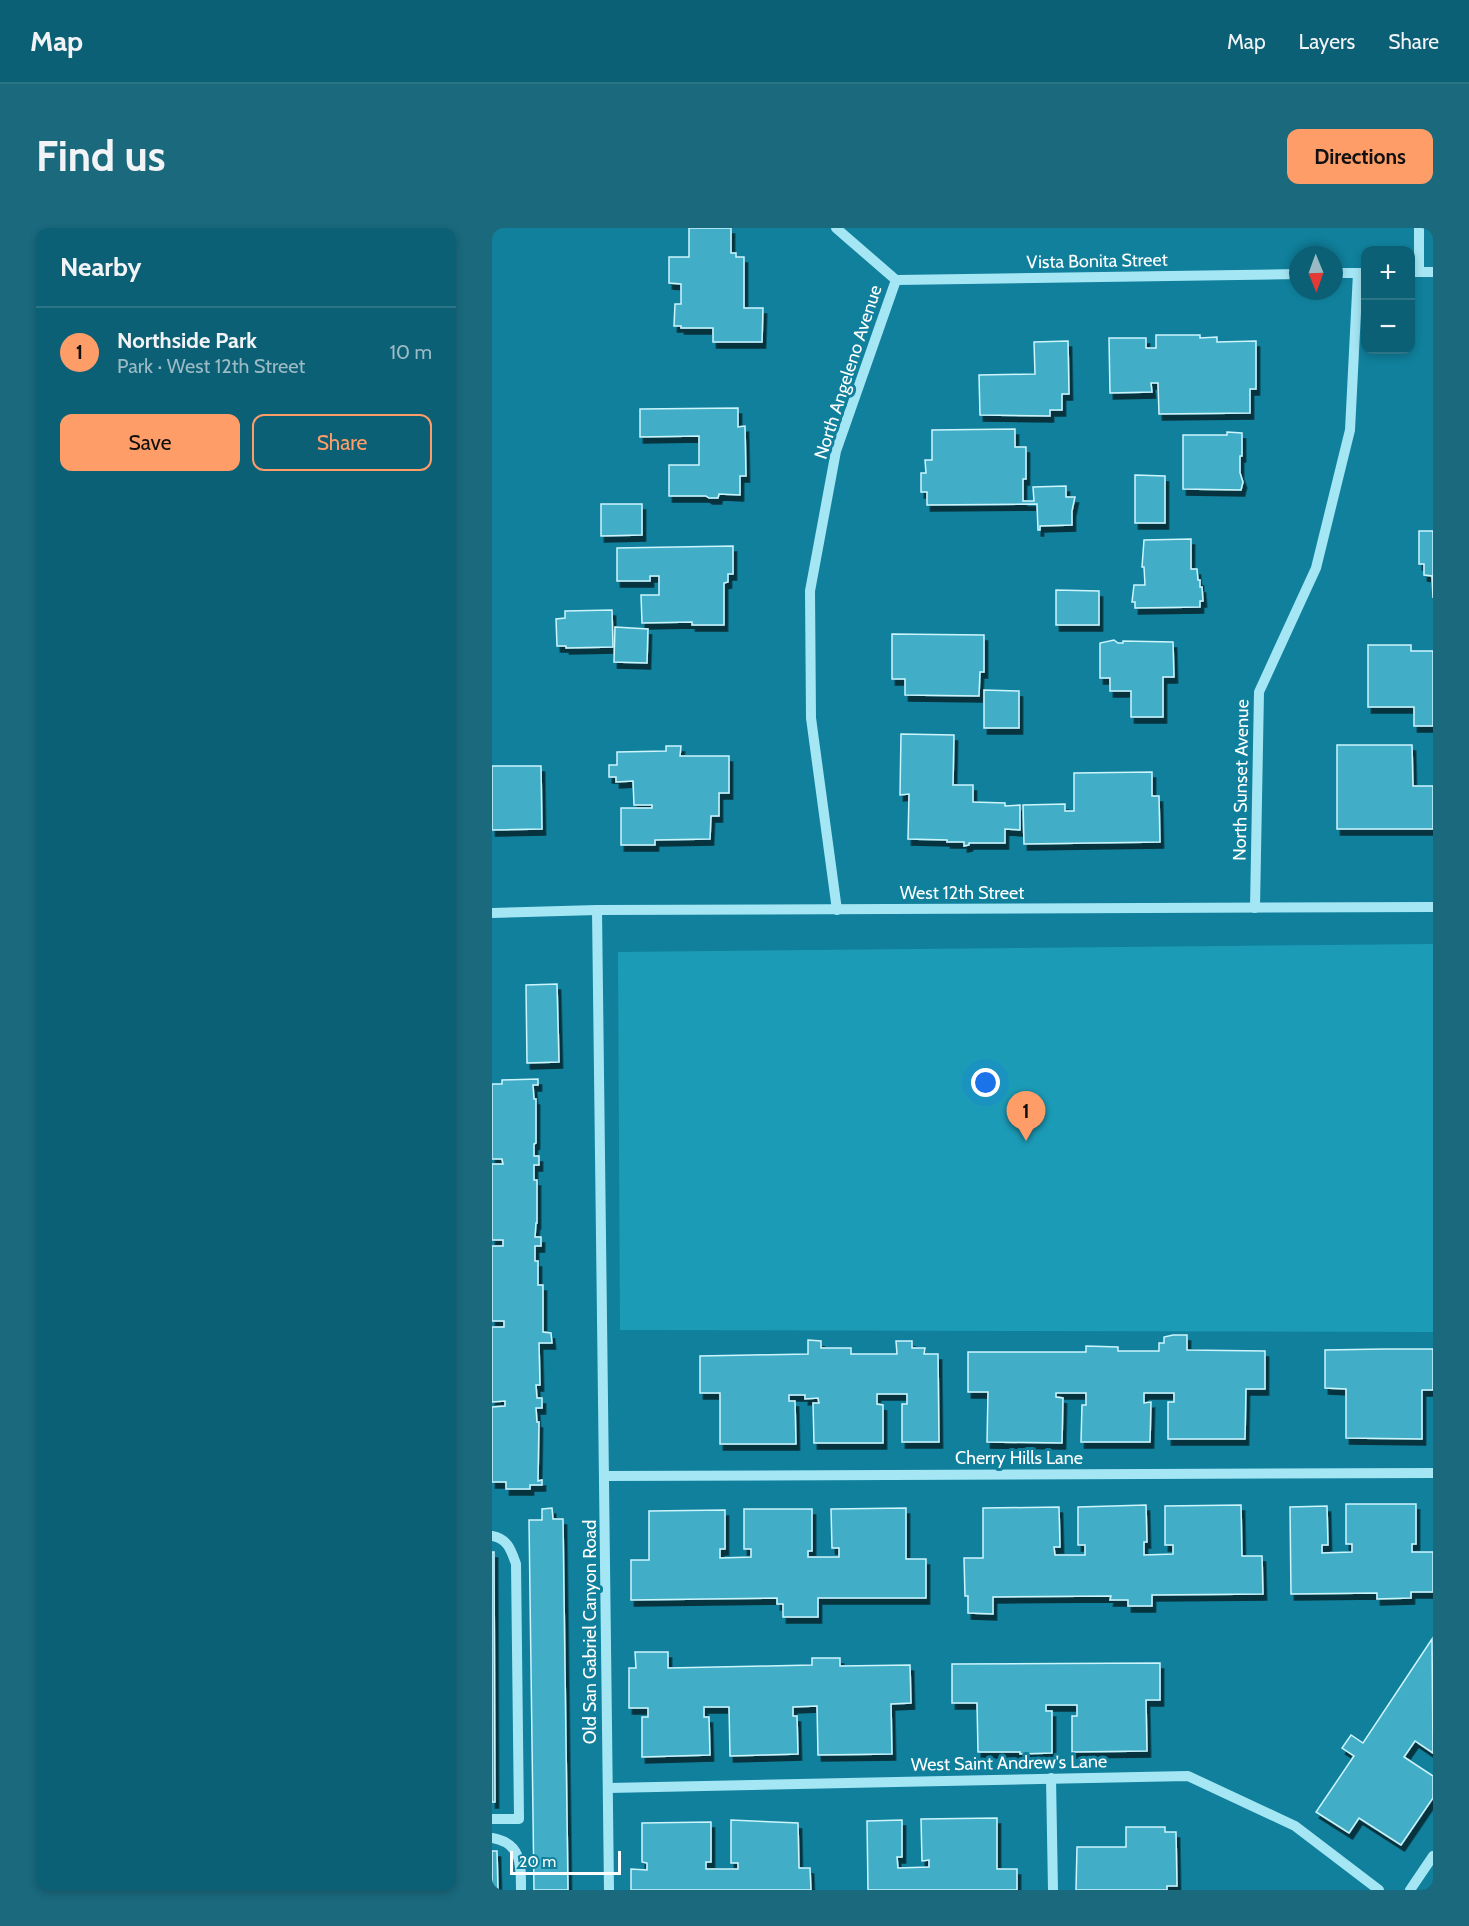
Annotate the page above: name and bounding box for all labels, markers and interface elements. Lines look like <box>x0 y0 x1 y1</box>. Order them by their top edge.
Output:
text: Map <box>30 24 83 58</box>
text: Map <box>1227 29 1266 54</box>
text: Layers <box>1299 29 1355 54</box>
text: Share <box>1388 29 1439 54</box>
button: Directions <box>1287 129 1433 184</box>
text: Find us <box>36 130 165 182</box>
north arrow <box>1289 246 1343 300</box>
map controls <box>1361 246 1415 354</box>
button: + <box>1361 246 1415 300</box>
street label: Vista Bonita Street <box>1026 249 1168 273</box>
text: Nearby <box>60 251 141 283</box>
street label: North Angeleno Avenue <box>809 282 887 462</box>
button: − <box>1361 300 1415 354</box>
text: Northside Park <box>117 327 257 354</box>
text: 1 <box>76 340 83 364</box>
text: 10 m <box>389 340 432 364</box>
text: Park · West 12th Street <box>117 354 305 378</box>
button: Save <box>60 414 240 471</box>
button: Share <box>252 414 432 471</box>
street label: North Sunset Avenue <box>1229 699 1253 861</box>
street label: West 12th Street <box>900 882 1024 904</box>
your location <box>971 1068 1000 1097</box>
pin: 1 <box>1006 1092 1046 1141</box>
street label: Cherry Hills Lane <box>955 1447 1083 1469</box>
street label: Old San Gabriel Canyon Road <box>579 1520 601 1744</box>
street label: West Saint Andrew's Lane <box>911 1750 1107 1776</box>
scale bar <box>510 1848 621 1876</box>
text: 20 m <box>519 1852 556 1871</box>

